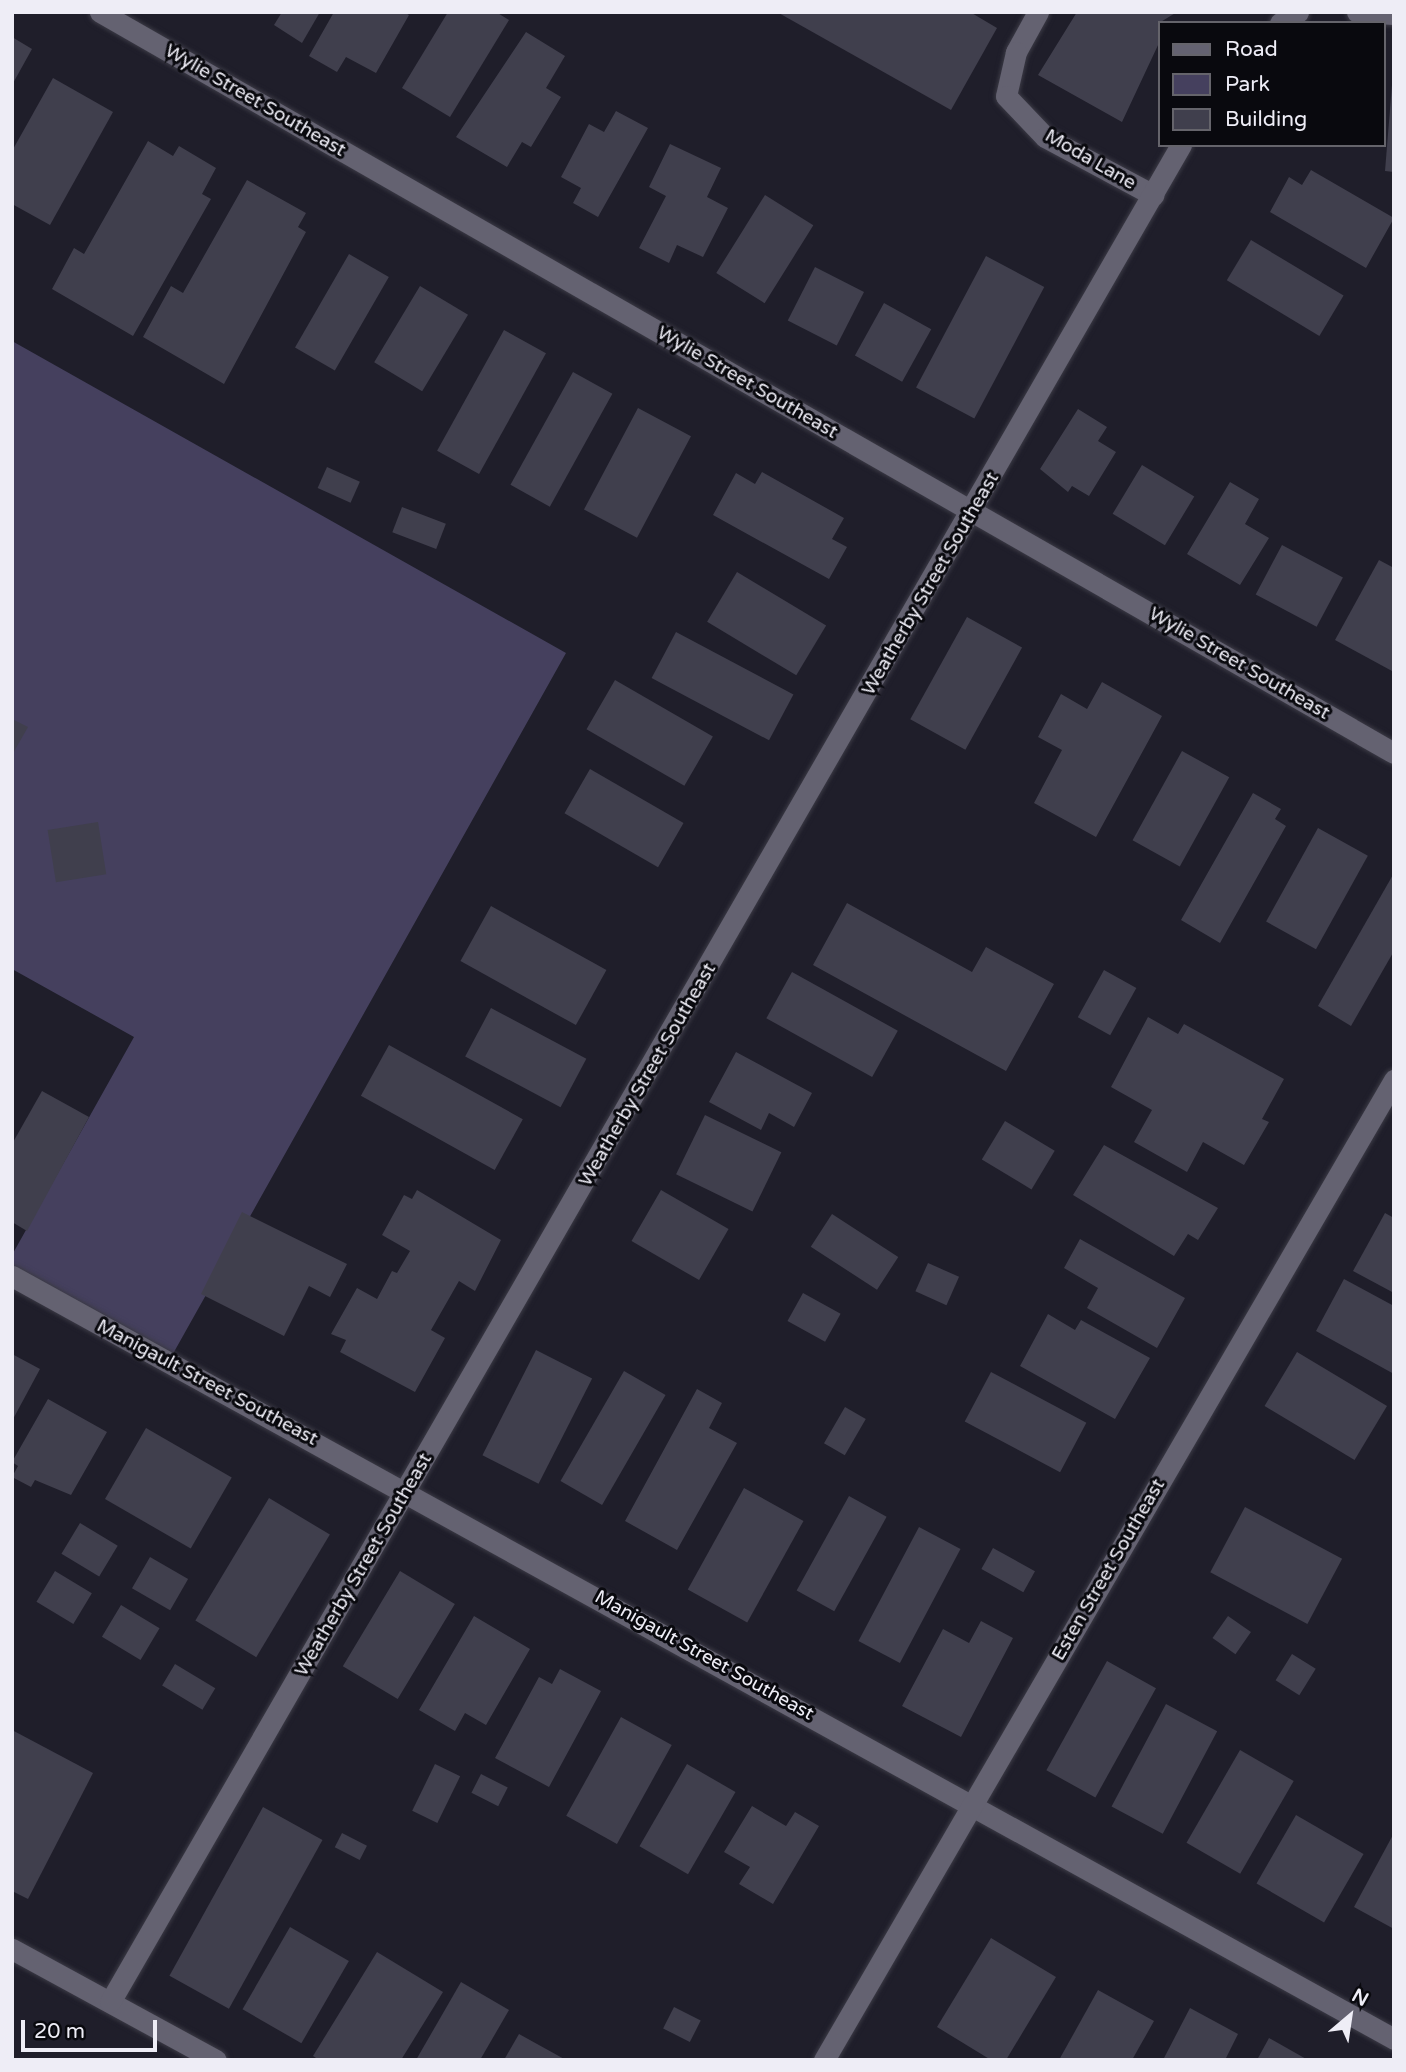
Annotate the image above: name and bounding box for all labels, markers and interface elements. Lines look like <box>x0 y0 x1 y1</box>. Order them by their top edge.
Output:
legend <box>1158 21 1385 147</box>
text: Road <box>1225 37 1278 62</box>
street label: Wylie Street Southeast <box>161 40 349 162</box>
text: Park <box>1225 72 1270 97</box>
text: Building <box>1225 107 1307 132</box>
street label: Moda Lane <box>1040 125 1140 195</box>
street label: Wylie Street Southeast <box>653 322 841 444</box>
street label: Weatherby Street Southeast <box>858 468 1004 700</box>
street label: Wylie Street Southeast <box>1145 603 1333 725</box>
street label: Weatherby Street Southeast <box>575 959 721 1191</box>
street label: Manigault Street Southeast <box>93 1315 321 1451</box>
street label: Weatherby Street Southeast <box>291 1449 437 1681</box>
street label: Esten Street Southeast <box>1048 1475 1170 1665</box>
street label: Manigault Street Southeast <box>590 1586 818 1726</box>
north arrow <box>1315 1981 1385 2051</box>
text: N <box>1348 1984 1372 2011</box>
scale bar <box>24 2006 161 2050</box>
text: 20 m <box>34 2019 85 2044</box>

